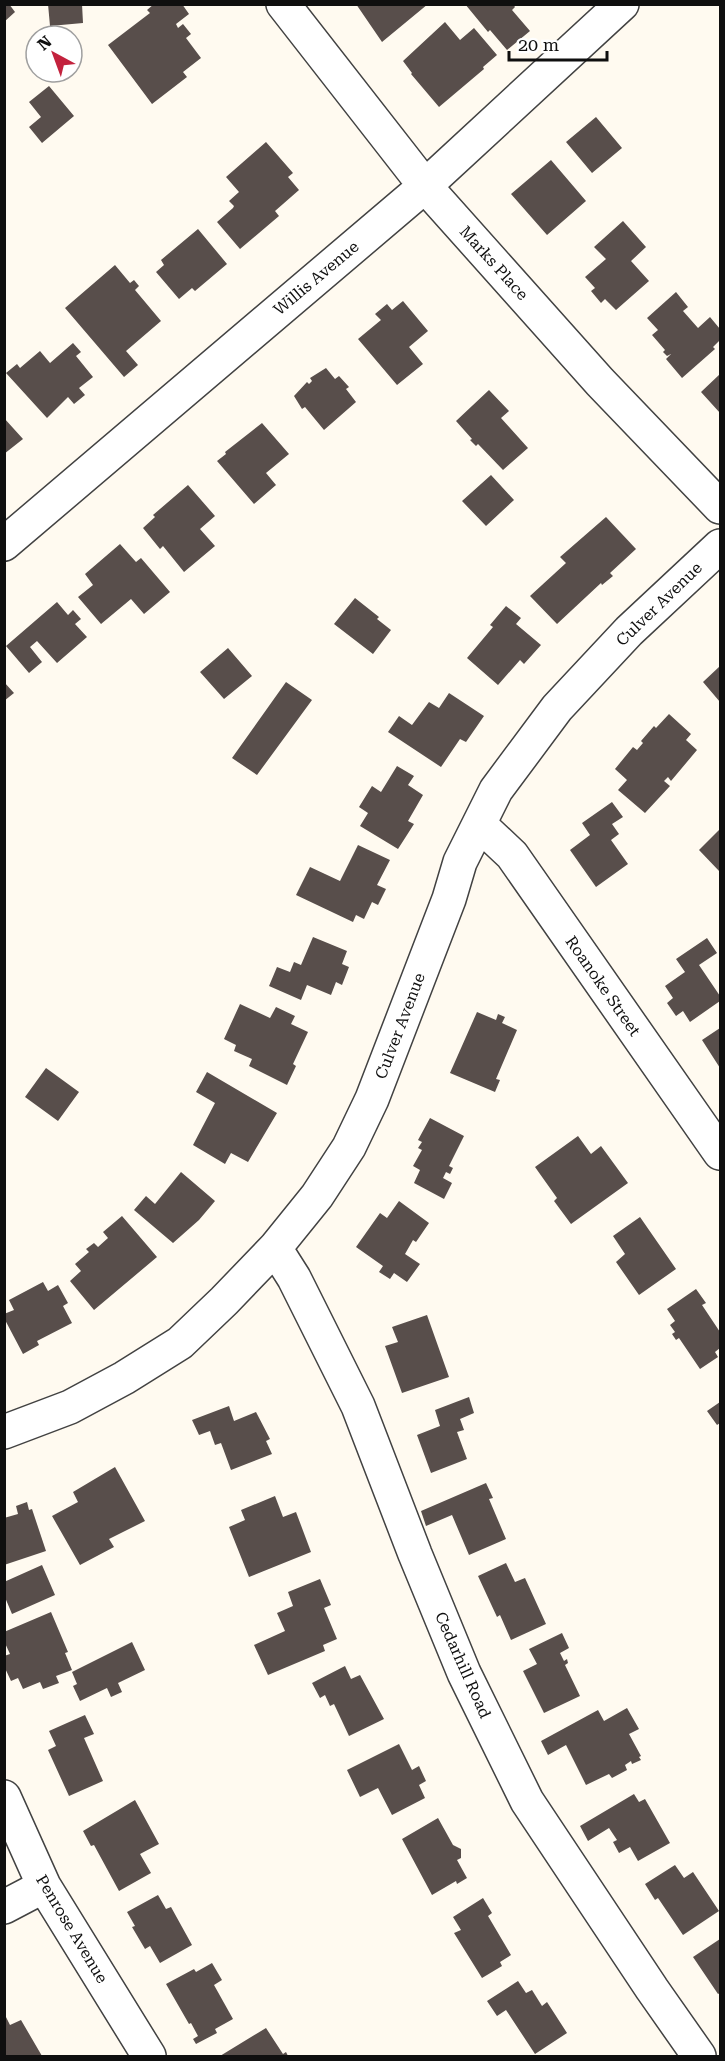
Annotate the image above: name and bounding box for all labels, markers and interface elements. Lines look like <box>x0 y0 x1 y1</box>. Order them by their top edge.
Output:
north arrow <box>24 24 84 84</box>
scale bar <box>509 24 606 62</box>
text: N <box>34 32 55 54</box>
text: 20 m <box>518 34 559 55</box>
street label: Marks Place <box>456 222 532 304</box>
street label: Willis Avenue <box>270 237 363 319</box>
street label: Culver Avenue <box>612 558 706 650</box>
street label: Roanoke Street <box>561 932 645 1040</box>
street label: Culver Avenue <box>371 970 429 1082</box>
street label: Cedarhill Road <box>431 1609 495 1721</box>
street label: Penrose Avenue <box>32 1871 112 1987</box>

